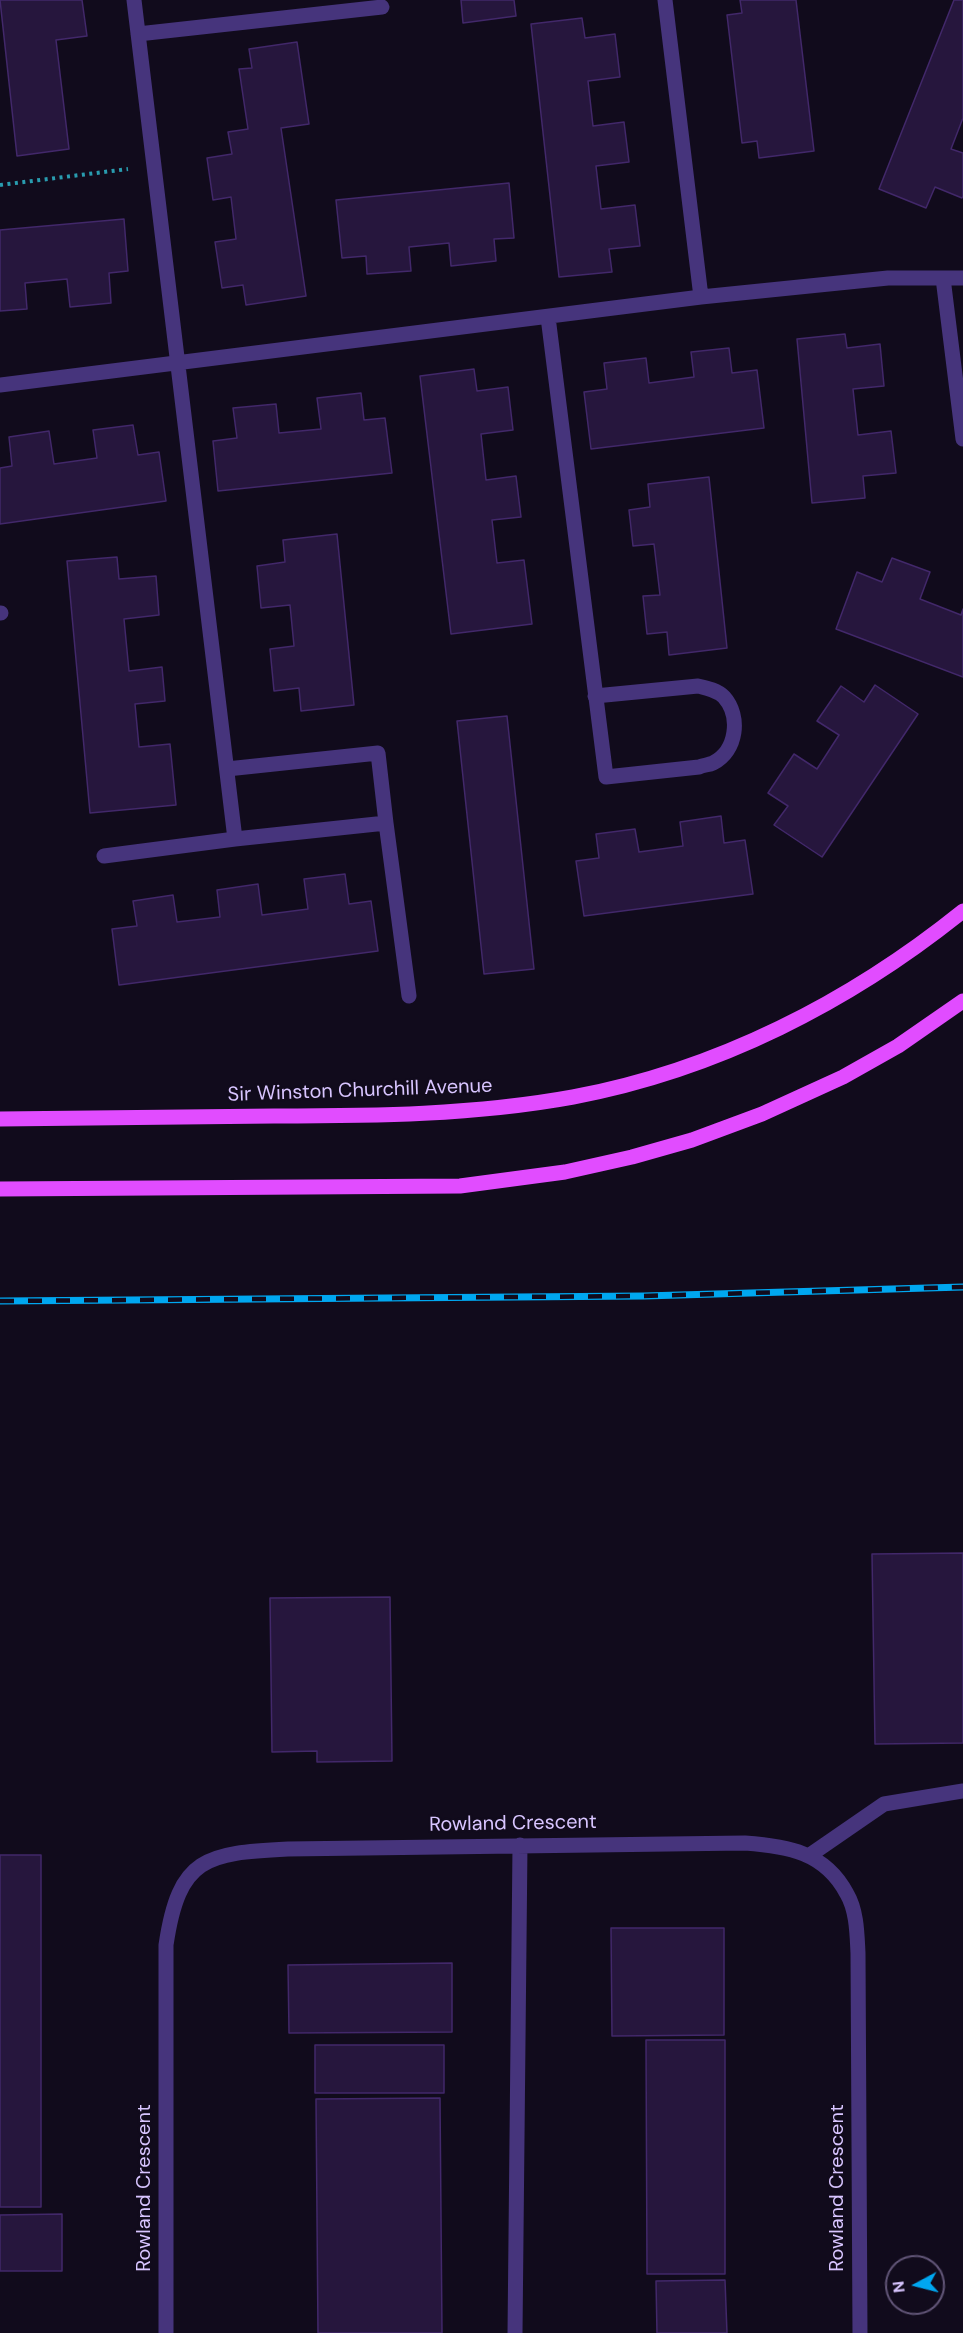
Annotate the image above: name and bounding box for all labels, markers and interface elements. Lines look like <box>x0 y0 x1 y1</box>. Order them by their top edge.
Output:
street label: Sir Winston Churchill Avenue <box>227 1074 493 1108</box>
street label: Rowland Crescent <box>429 1811 597 1837</box>
street label: Rowland Crescent <box>133 2104 157 2272</box>
street label: Rowland Crescent <box>826 2104 850 2272</box>
north arrow <box>885 2255 945 2315</box>
text: N <box>887 2280 910 2294</box>

